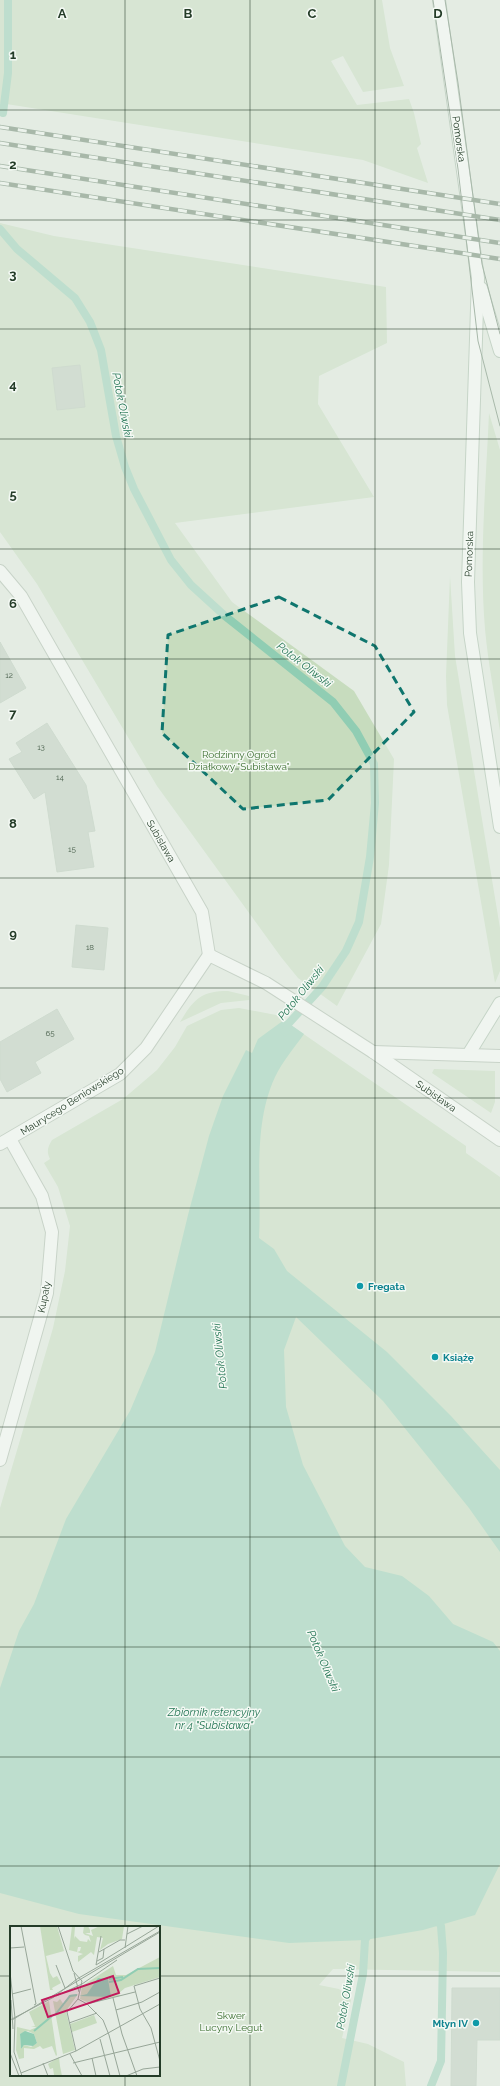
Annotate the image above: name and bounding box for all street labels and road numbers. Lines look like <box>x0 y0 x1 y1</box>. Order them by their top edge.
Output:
street label: Pomorska <box>450 115 468 163</box>
street label: Pomorska <box>463 531 475 577</box>
street label: Subisława <box>145 818 177 864</box>
street label: Maurycego Beniowskiego <box>18 1065 126 1137</box>
street label: Subisława <box>414 1078 458 1114</box>
street label: Kupały <box>36 1280 53 1314</box>

